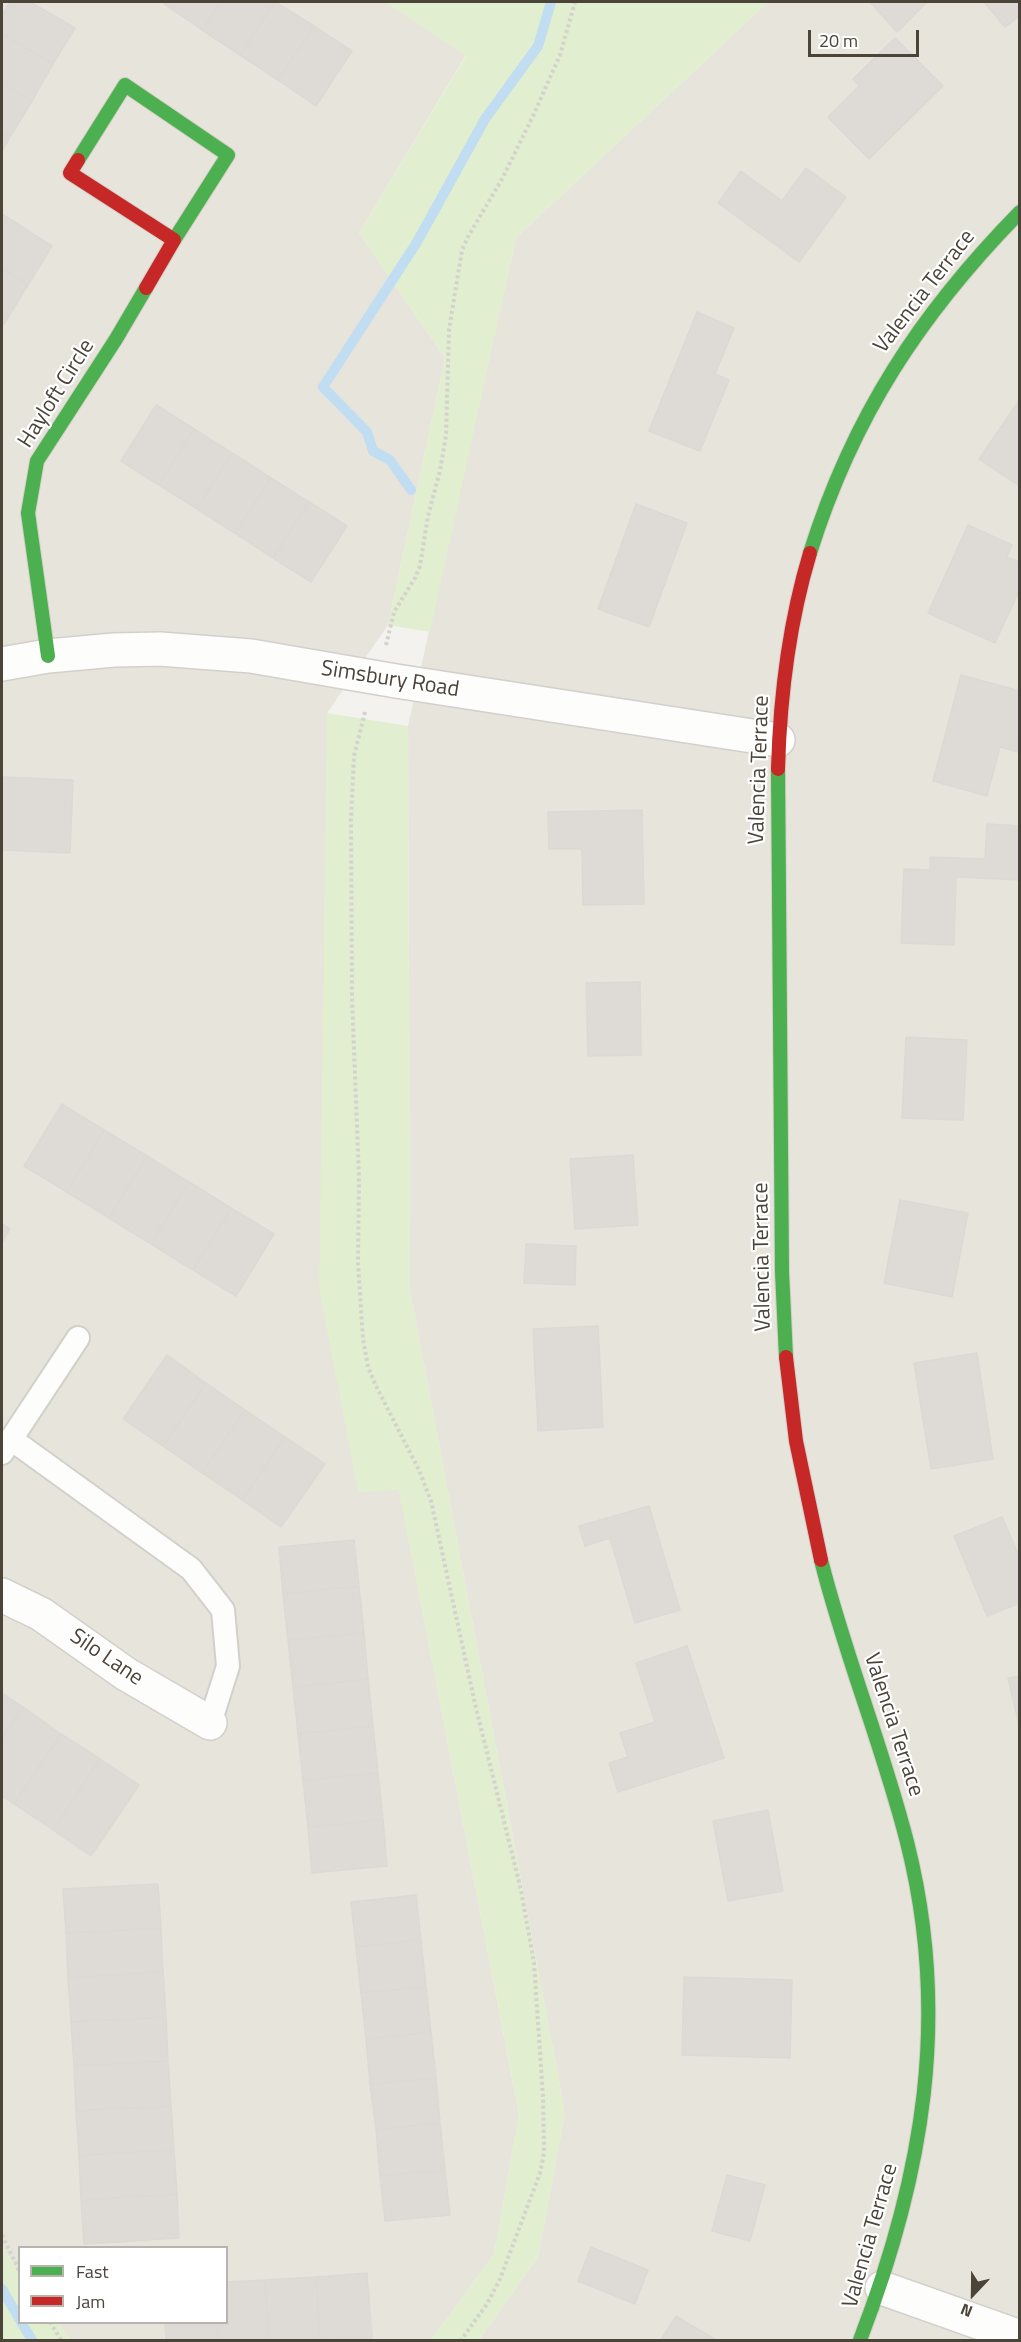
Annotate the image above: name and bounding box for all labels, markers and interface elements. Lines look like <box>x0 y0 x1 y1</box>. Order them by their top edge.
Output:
scale bar <box>811 18 922 56</box>
text: 20 m <box>819 27 858 54</box>
street label: Valencia Terrace <box>869 225 981 359</box>
street label: Hayloft Circle <box>13 335 101 453</box>
street label: Simsbury Road <box>319 656 461 704</box>
street label: Valencia Terrace <box>744 695 776 845</box>
street label: Valencia Terrace <box>749 1182 777 1332</box>
street label: Silo Lane <box>64 1624 148 1692</box>
street label: Valencia Terrace <box>857 1650 929 1800</box>
street label: Valencia Terrace <box>838 2161 904 2311</box>
legend <box>18 2246 228 2324</box>
text: Fast <box>76 2258 109 2285</box>
north arrow <box>943 2264 1003 2324</box>
text: Jam <box>76 2288 105 2315</box>
text: N <box>957 2297 976 2324</box>

